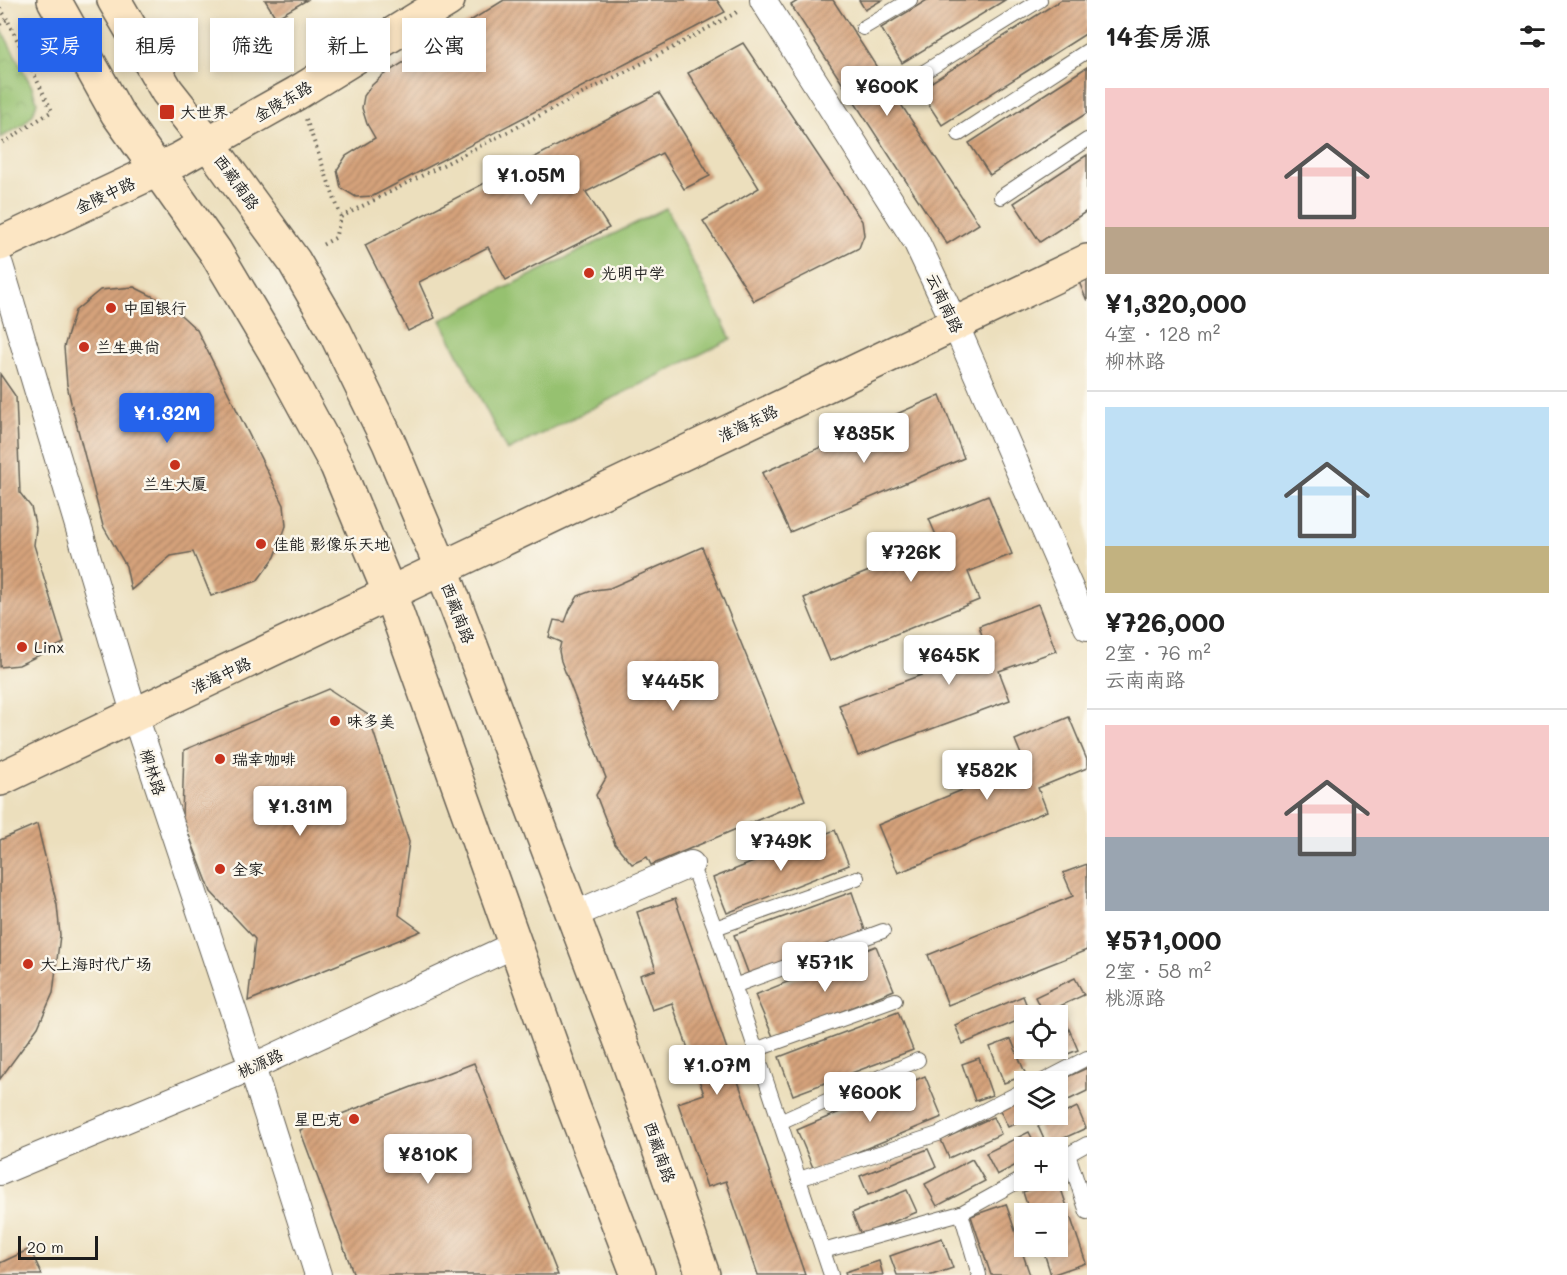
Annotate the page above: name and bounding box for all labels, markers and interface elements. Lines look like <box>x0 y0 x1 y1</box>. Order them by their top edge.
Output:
chip: 买房 <box>18 18 102 72</box>
chip: 租房 <box>114 18 198 72</box>
chip: 筛选 <box>210 18 294 72</box>
chip: 新上 <box>306 18 390 72</box>
chip: 公寓 <box>402 18 486 72</box>
text: 14套房源 <box>1105 19 1211 53</box>
icon: filters <box>1516 20 1549 53</box>
pin: ¥600K <box>845 66 929 117</box>
text: ¥600K <box>855 72 919 98</box>
street label: 金陵东路 <box>250 75 316 126</box>
place label: 大世界 <box>180 101 228 122</box>
marker: 大世界 <box>158 103 176 121</box>
icon: home <box>1273 127 1381 235</box>
street label: 西藏南路 <box>210 150 265 214</box>
pin: ¥1.05M <box>482 155 580 206</box>
text: ¥1.05M <box>497 161 565 187</box>
street label: 金陵中路 <box>71 172 138 218</box>
place label: 光明中学 <box>601 262 665 283</box>
marker: 光明中学 <box>582 266 596 280</box>
street label: 云南南路 <box>922 269 968 336</box>
text: ¥1,320,000 <box>1105 286 1247 320</box>
place label: 中国银行 <box>123 297 187 318</box>
marker: 中国银行 <box>104 301 118 315</box>
text: 4室 · 128 m² <box>1105 320 1220 346</box>
place label: 兰生典尚 <box>96 336 160 357</box>
marker: 兰生典尚 <box>77 340 91 354</box>
text: 柳林路 <box>1105 347 1165 373</box>
pin: ¥1.32M <box>118 393 216 444</box>
text: ¥1.32M <box>133 399 201 425</box>
street label: 淮海东路 <box>714 399 781 446</box>
pin: ¥835K <box>822 413 906 464</box>
text: ¥835K <box>833 419 895 445</box>
icon: home <box>1273 446 1381 554</box>
marker: 兰生大厦 <box>168 458 182 472</box>
place label: 兰生大厦 <box>143 473 207 494</box>
pin: ¥726K <box>869 532 953 583</box>
place label: 佳能 影像乐天地 <box>273 533 390 554</box>
marker: 佳能 影像乐天地 <box>254 537 268 551</box>
text: ¥726K <box>881 538 941 564</box>
street label: 西藏南路 <box>437 579 480 646</box>
text: ¥726,000 <box>1105 605 1225 639</box>
pin: ¥645K <box>907 635 991 686</box>
place label: Linx <box>34 636 64 657</box>
text: 2室 · 76 m² <box>1105 639 1211 665</box>
marker: Linx <box>15 640 29 654</box>
text: ¥645K <box>918 641 980 667</box>
street label: 淮海中路 <box>187 652 254 698</box>
pin: ¥445K <box>631 661 715 712</box>
text: 云南南路 <box>1105 666 1185 692</box>
text: ¥445K <box>641 667 705 693</box>
place label: 味多美 <box>347 710 395 731</box>
marker: 味多美 <box>328 714 342 728</box>
street label: 柳林路 <box>136 746 171 798</box>
place label: 瑞幸咖啡 <box>232 748 296 769</box>
pin: ¥582K <box>945 750 1029 801</box>
marker: 瑞幸咖啡 <box>213 752 227 766</box>
text: ¥582K <box>956 756 1018 782</box>
icon: home <box>1273 764 1381 872</box>
pin: ¥1.31M <box>251 786 349 837</box>
text: ¥1.31M <box>267 792 333 818</box>
pin: ¥749K <box>739 821 823 872</box>
text: ¥749K <box>750 827 812 853</box>
place label: 全家 <box>232 858 264 879</box>
marker: 全家 <box>213 862 227 876</box>
text: ¥571,000 <box>1105 923 1221 957</box>
pin: ¥571K <box>783 942 867 993</box>
text: ¥571K <box>796 948 854 974</box>
place label: 大上海时代广场 <box>40 953 152 974</box>
marker: 大上海时代广场 <box>21 957 35 971</box>
text: 2室 · 58 m² <box>1105 957 1211 983</box>
text: 桃源路 <box>1105 984 1165 1010</box>
map controls <box>1014 1005 1068 1257</box>
button: locate <box>1014 1005 1068 1059</box>
street label: 桃源路 <box>234 1043 286 1082</box>
pin: ¥1.07M <box>668 1045 766 1096</box>
text: ¥1.07M <box>683 1051 751 1077</box>
button: layers <box>1014 1071 1068 1125</box>
pin: ¥600K <box>828 1072 912 1123</box>
text: ¥600K <box>838 1078 902 1104</box>
place label: 星巴克 <box>294 1108 342 1129</box>
marker: 星巴克 <box>347 1112 361 1126</box>
street label: 西藏南路 <box>640 1118 681 1186</box>
pin: ¥810K <box>386 1134 470 1185</box>
button: + <box>1014 1137 1068 1191</box>
text: ¥810K <box>398 1140 458 1166</box>
button: − <box>1014 1203 1068 1257</box>
scale bar <box>18 1233 98 1260</box>
text: 20 m <box>27 1236 64 1257</box>

